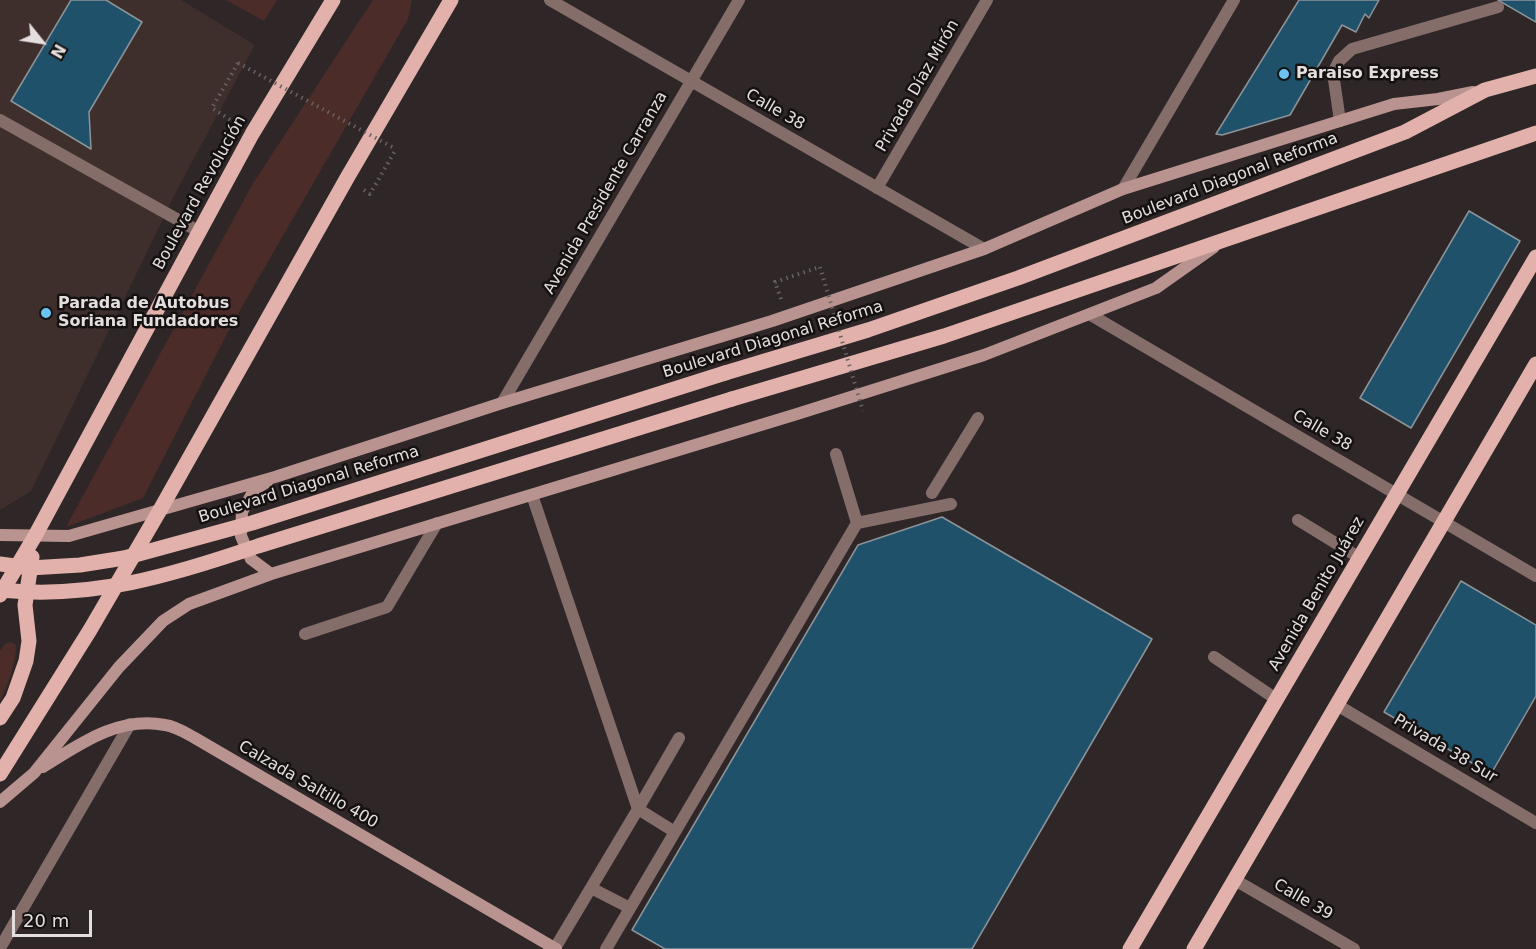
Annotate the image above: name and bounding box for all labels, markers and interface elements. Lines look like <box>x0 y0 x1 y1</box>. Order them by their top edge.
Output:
north arrow <box>12 12 72 72</box>
street label: Privada Díaz Mirón <box>872 17 964 155</box>
text: N <box>46 41 70 62</box>
place label: Paraiso Express <box>1296 64 1439 84</box>
marker: Paraiso Express <box>1277 67 1291 81</box>
street label: Calle 38 <box>742 85 808 135</box>
street label: Avenida Presidente Carranza <box>540 88 672 298</box>
street label: Boulevard Revolución <box>150 113 250 273</box>
street label: Boulevard Diagonal Reforma <box>1120 129 1340 229</box>
place label: Parada de Autobus Soriana Fundadores <box>58 294 238 332</box>
street label: Boulevard Diagonal Reforma <box>661 297 885 383</box>
marker: Parada de Autobus Soriana Fundadores <box>39 306 53 320</box>
street label: Calle 38 <box>1289 406 1355 456</box>
street label: Boulevard Diagonal Reforma <box>197 442 421 528</box>
street label: Avenida Benito Juárez <box>1265 514 1369 674</box>
street label: Privada 38 Sur <box>1390 711 1500 787</box>
street label: Calzada Saltillo 400 <box>235 737 381 833</box>
street label: Calle 39 <box>1270 875 1336 925</box>
scale bar <box>15 898 94 936</box>
text: 20 m <box>23 910 69 931</box>

